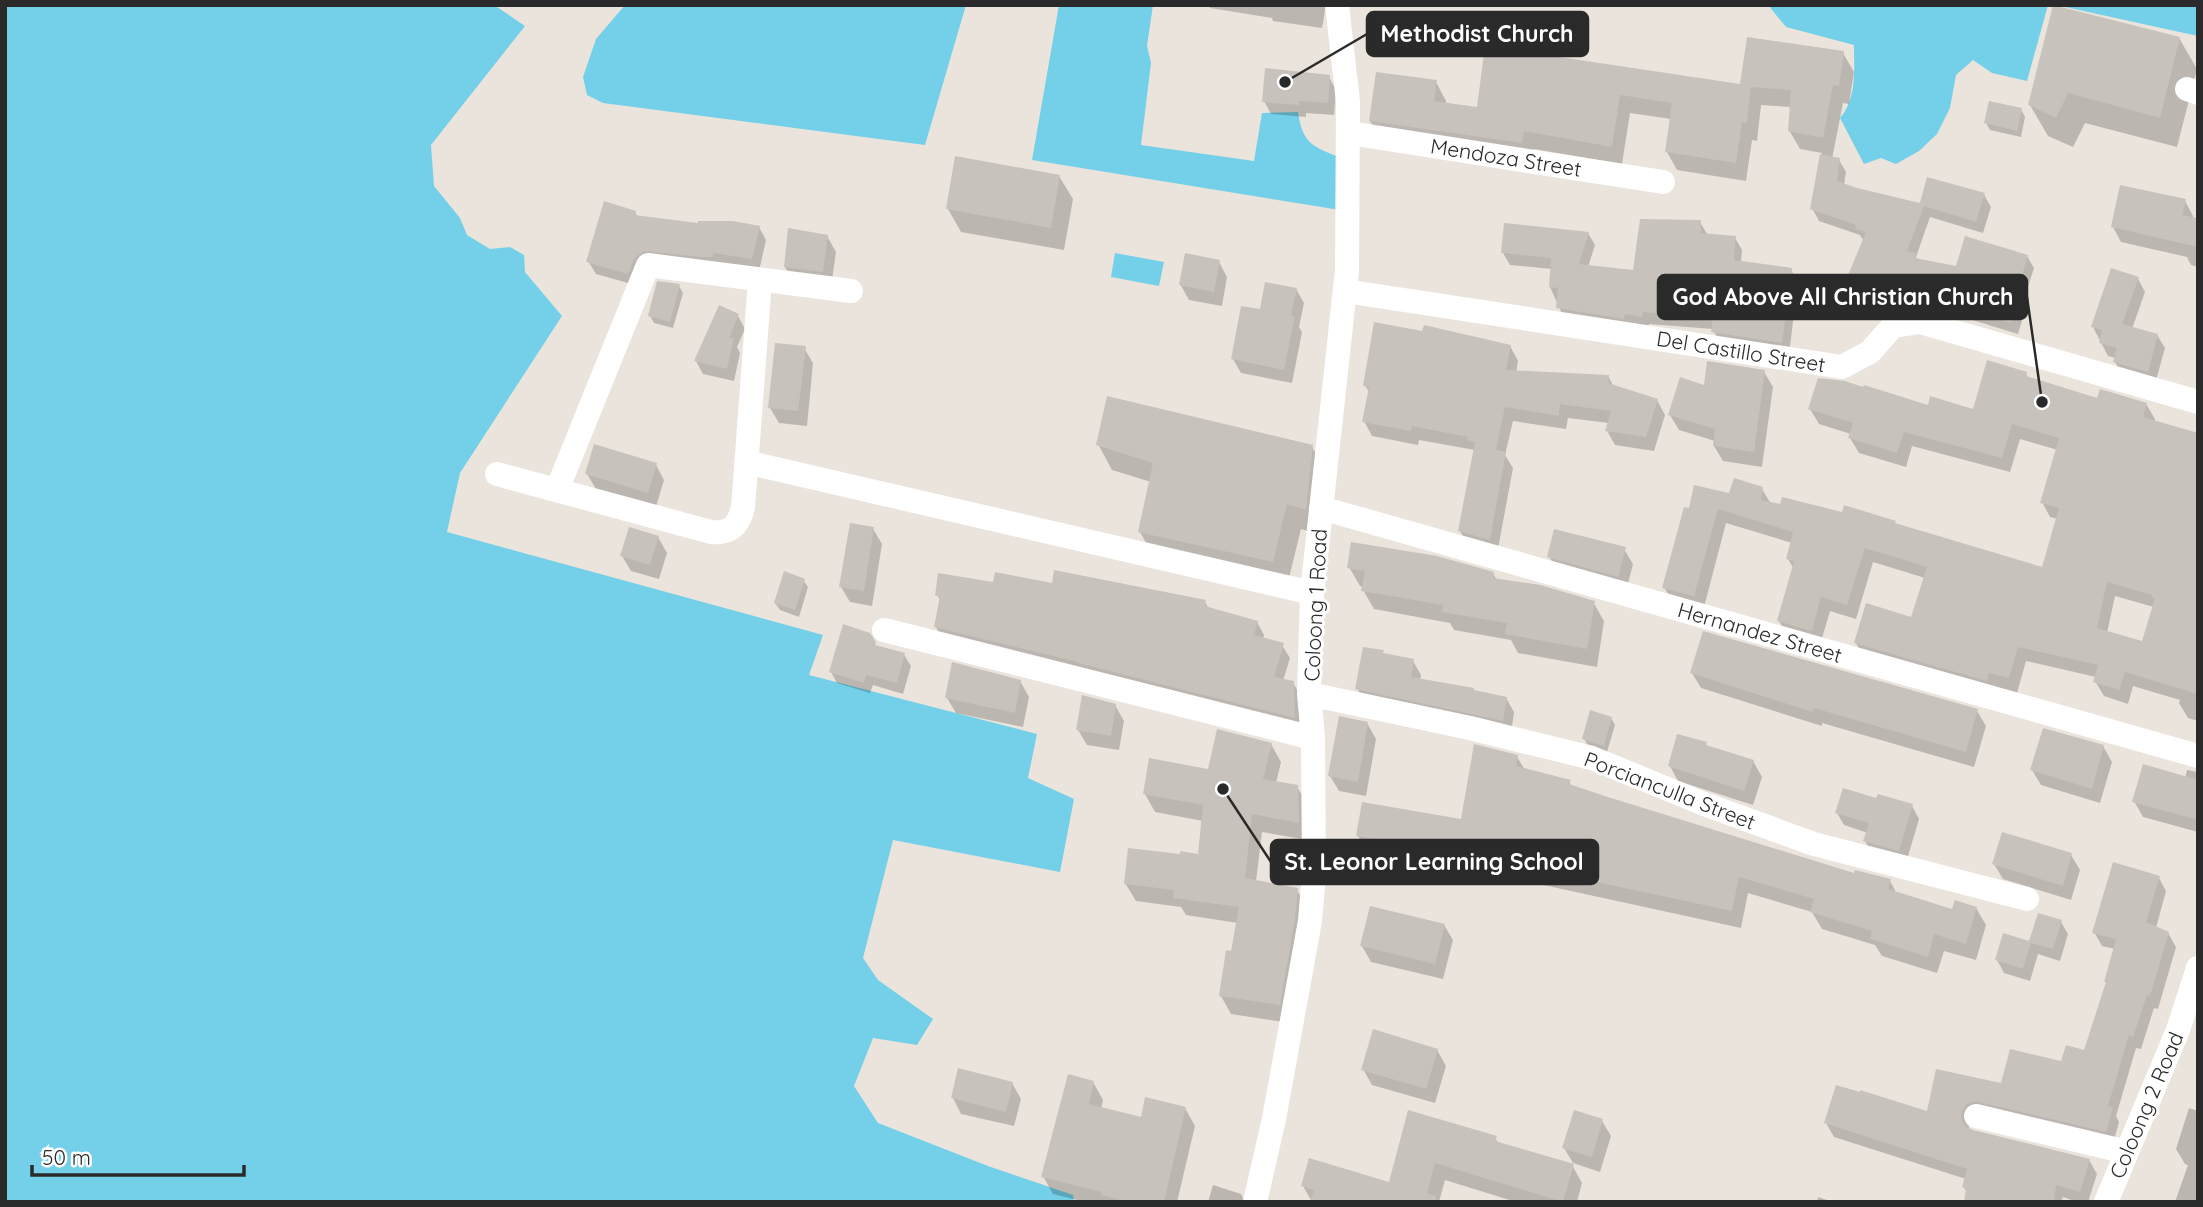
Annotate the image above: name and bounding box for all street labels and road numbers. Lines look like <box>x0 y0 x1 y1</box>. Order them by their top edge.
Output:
street label: Mendoza Street <box>1429 132 1583 182</box>
street label: Del Castillo Street <box>1655 325 1827 377</box>
street label: Coloong 1 Road <box>1298 528 1332 682</box>
street label: Hernandez Street <box>1675 596 1845 668</box>
street label: Porcianculla Street <box>1581 745 1759 835</box>
street label: Coloong 2 Road <box>2103 1028 2189 1182</box>

